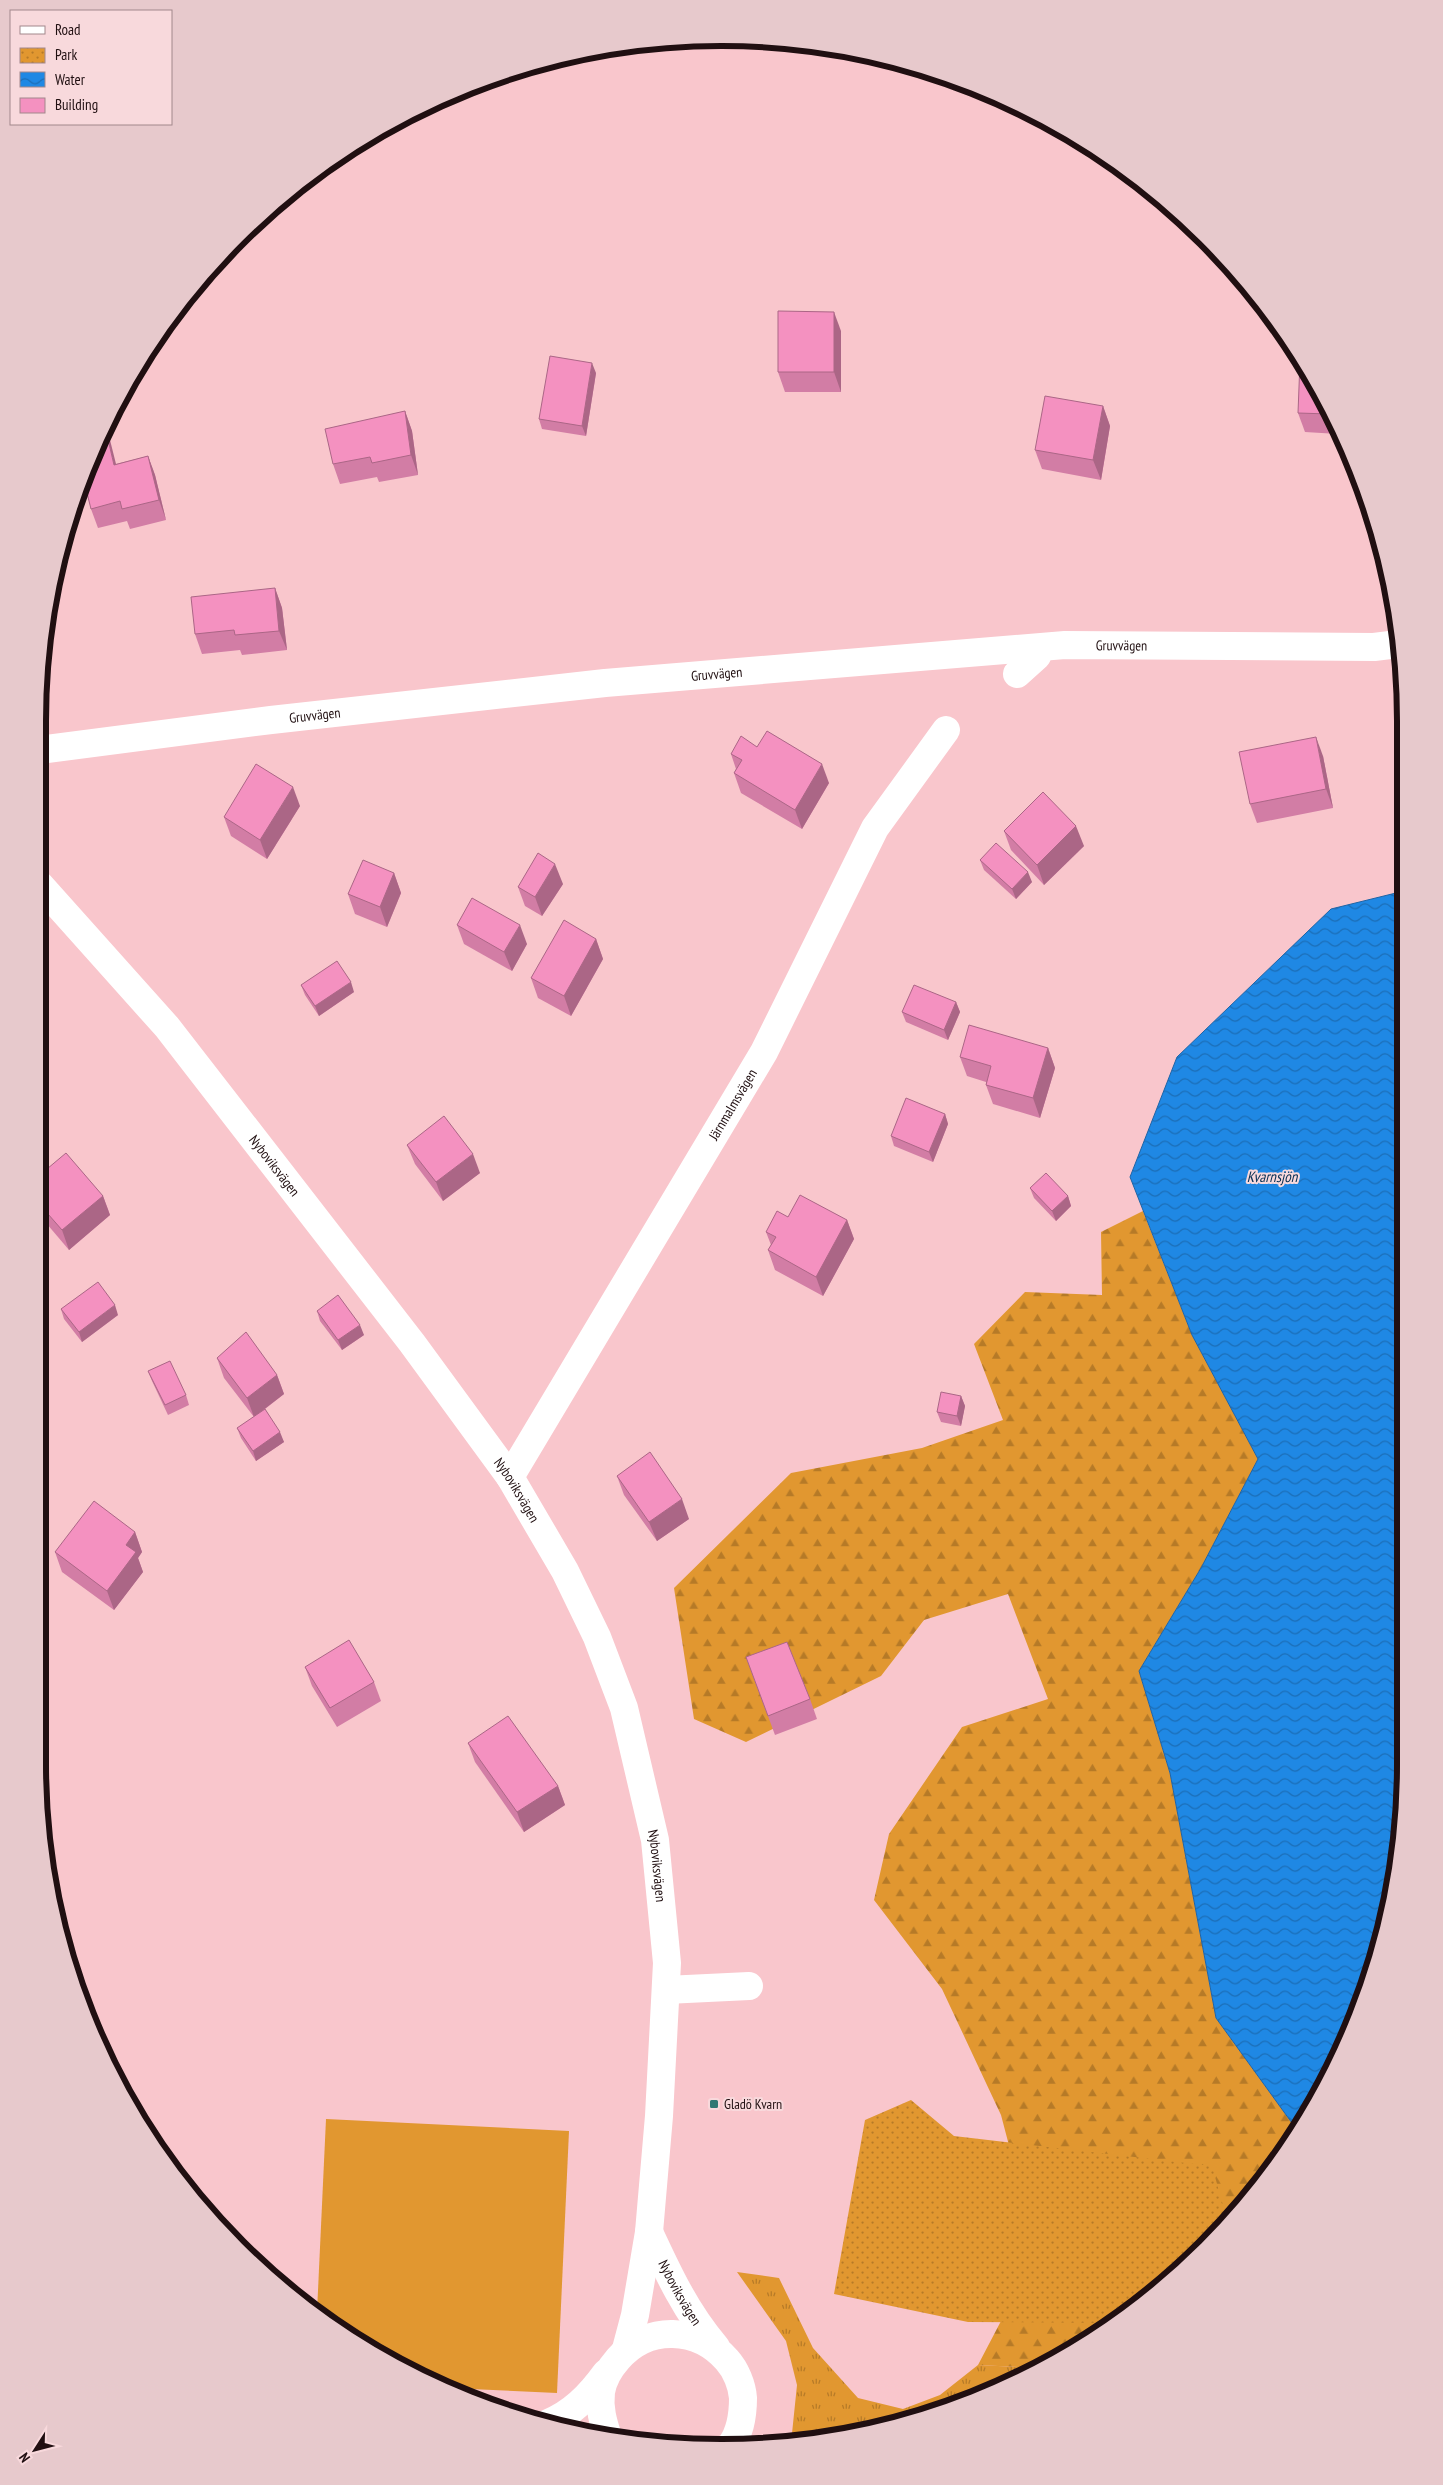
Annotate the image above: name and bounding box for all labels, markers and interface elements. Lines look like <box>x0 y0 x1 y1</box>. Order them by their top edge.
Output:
legend <box>10 10 172 125</box>
text: Road <box>55 20 81 39</box>
text: Park <box>55 45 77 64</box>
text: Water <box>55 70 86 89</box>
text: Building <box>55 95 98 114</box>
street label: Gruvvägen <box>1096 636 1147 655</box>
street label: Gruvvägen <box>690 663 743 685</box>
street label: Gruvvägen <box>288 703 341 727</box>
street label: Järnmalmsvägen <box>704 1066 761 1144</box>
street label: Nyboviksvägen <box>245 1132 304 1200</box>
water label: Kvarnsjön <box>1247 1167 1299 1186</box>
street label: Nyboviksvägen <box>490 1454 543 1525</box>
street label: Nyboviksvägen <box>644 1828 670 1903</box>
place label: Gladö Kvarn <box>724 2095 782 2113</box>
marker: Gladö Kvarn <box>708 2098 720 2110</box>
street label: Nyboviksvägen <box>654 2257 706 2329</box>
north arrow <box>10 2425 60 2475</box>
text: N <box>15 2449 34 2466</box>

